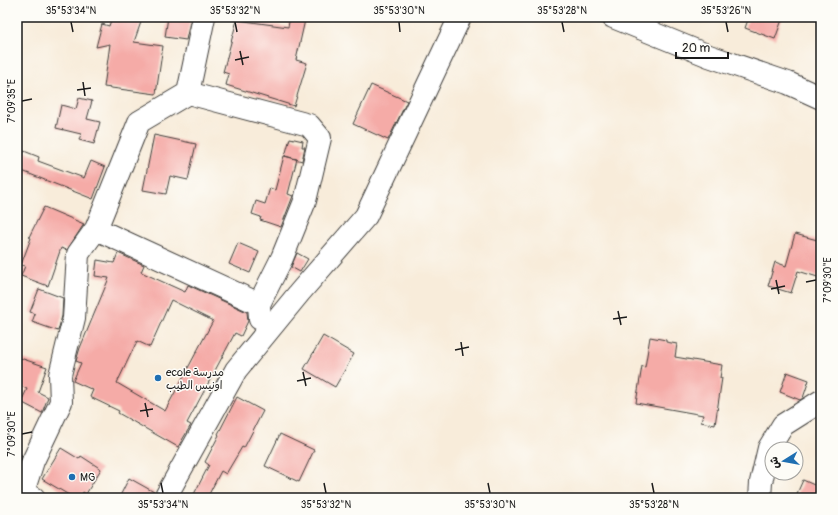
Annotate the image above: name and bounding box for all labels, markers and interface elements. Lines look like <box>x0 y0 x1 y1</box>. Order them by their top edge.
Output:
text: 35°53'34"N <box>46 5 97 17</box>
text: 35°53'32"N <box>210 5 260 17</box>
text: 35°53'30"N <box>373 5 425 17</box>
text: 35°53'28"N <box>537 5 587 17</box>
text: 35°53'26"N <box>701 5 752 17</box>
scale bar <box>676 34 728 60</box>
text: 20 m <box>682 41 711 56</box>
text: 7°09'35"E <box>6 79 18 123</box>
text: 7°09'30"E <box>822 257 834 303</box>
place label: ecole مدرسة اونيس الطيب <box>166 366 224 393</box>
marker: ecole مدرسة اونيس الطيب <box>153 373 163 383</box>
text: 7°09'30"E <box>6 411 18 457</box>
north arrow <box>764 441 804 481</box>
text: ش <box>767 456 782 470</box>
place label: MG <box>80 471 95 484</box>
marker: MG <box>67 472 77 482</box>
text: 35°53'34"N <box>138 499 189 511</box>
text: 35°53'32"N <box>301 499 351 511</box>
text: 35°53'30"N <box>464 499 516 511</box>
text: 35°53'28"N <box>629 499 679 511</box>

